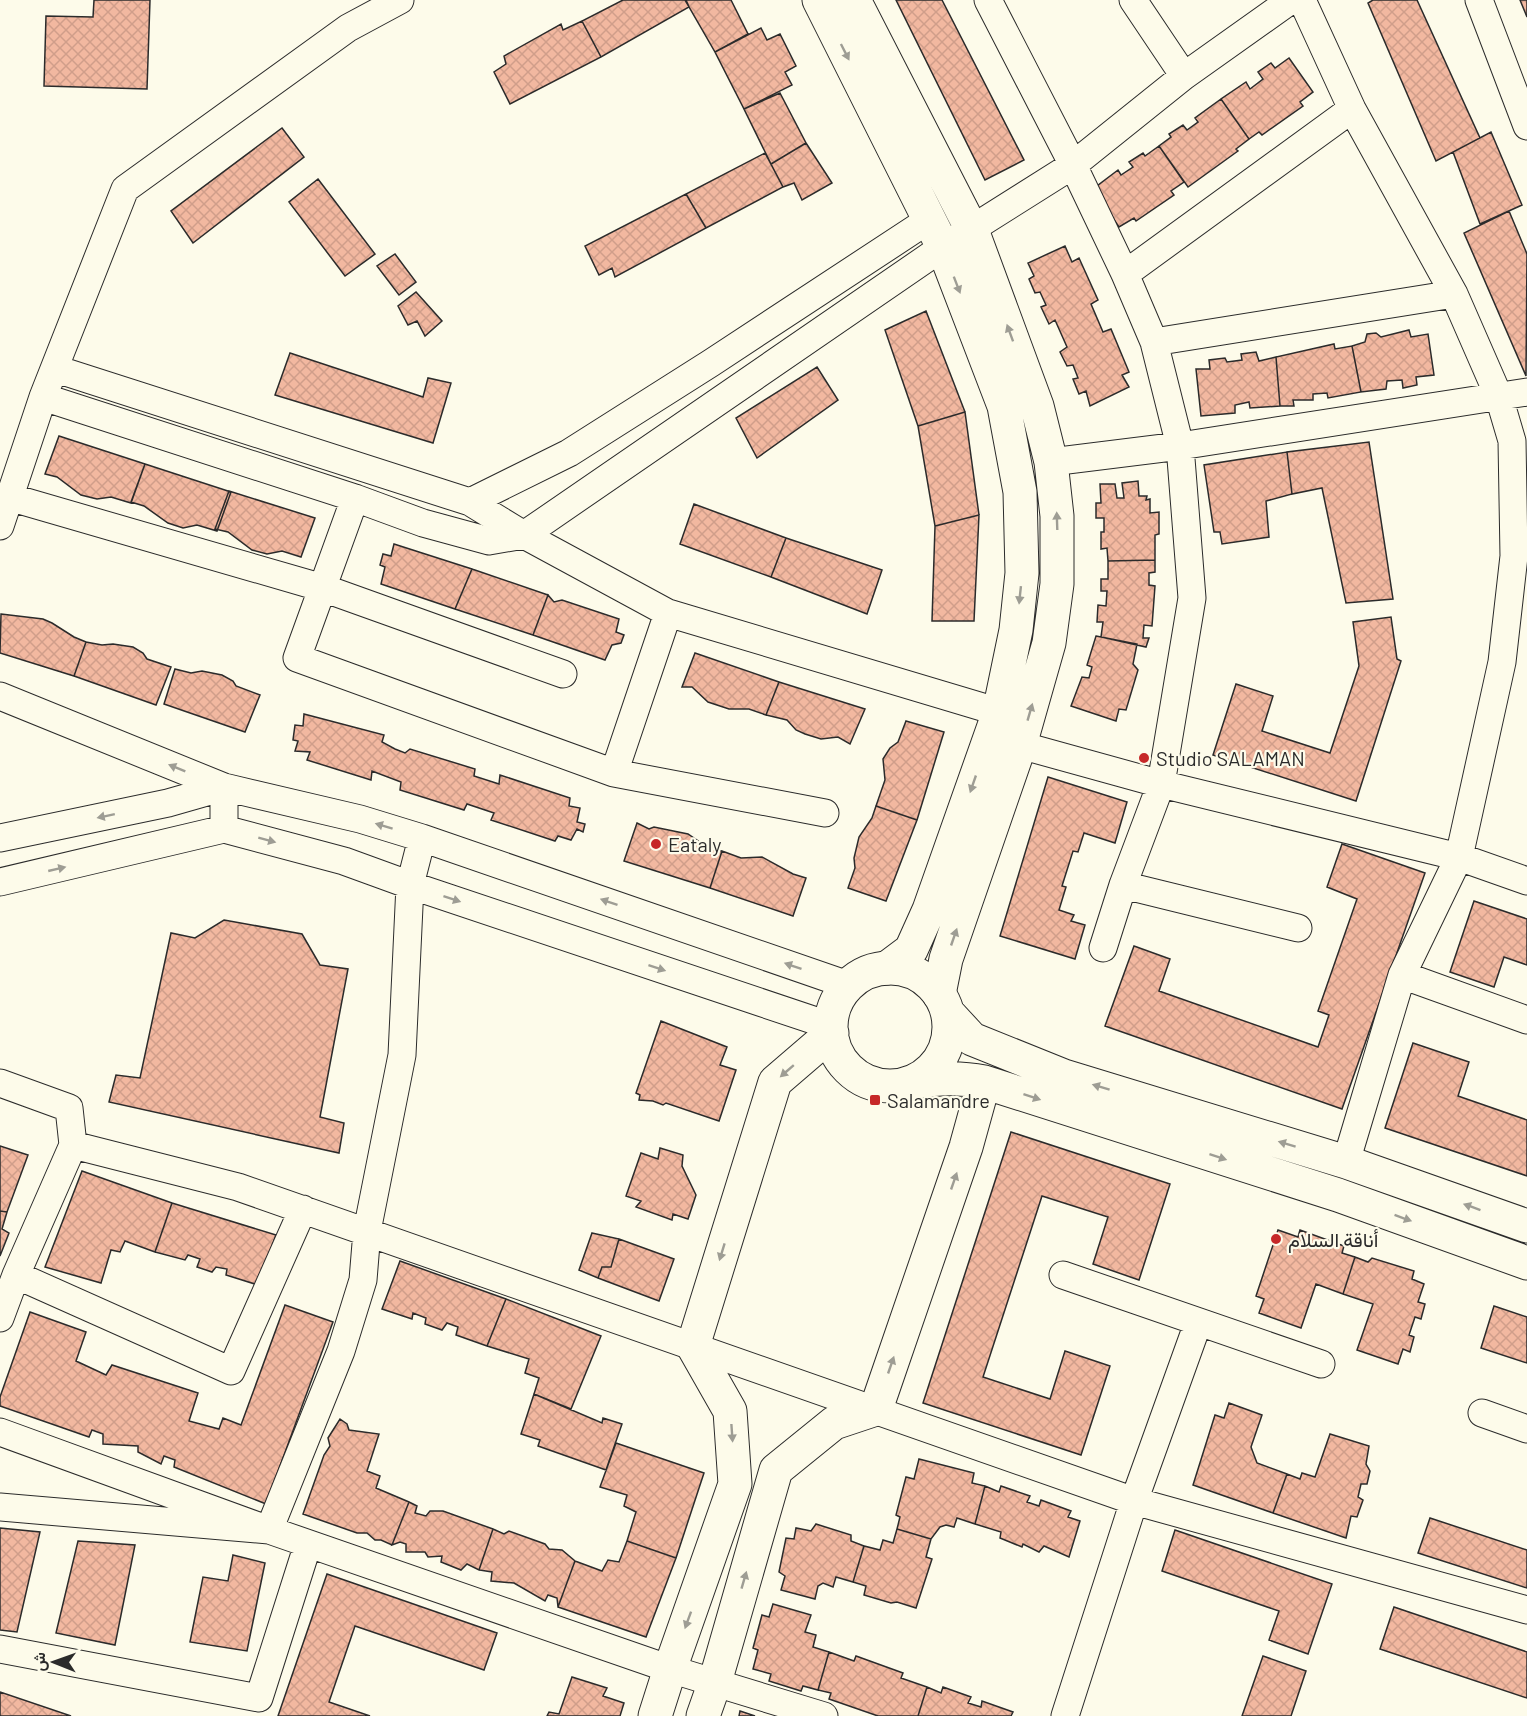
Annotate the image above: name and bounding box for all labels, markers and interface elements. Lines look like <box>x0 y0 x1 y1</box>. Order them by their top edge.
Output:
one-way arrow <box>841 44 850 61</box>
one-way arrow <box>952 276 962 294</box>
one-way arrow <box>1005 324 1014 342</box>
one-way arrow <box>1052 511 1062 530</box>
one-way arrow <box>1015 586 1025 605</box>
one-way arrow <box>1025 703 1035 722</box>
place label: Studio SALAMAN <box>1156 746 1305 770</box>
marker: Studio SALAMAN <box>1137 751 1151 765</box>
one-way arrow <box>167 763 185 773</box>
one-way arrow <box>968 775 978 793</box>
one-way arrow <box>96 812 115 821</box>
one-way arrow <box>375 821 393 830</box>
place label: Eataly <box>668 832 722 856</box>
one-way arrow <box>258 836 276 846</box>
marker: Eataly <box>649 837 663 851</box>
one-way arrow <box>48 863 66 873</box>
one-way arrow <box>443 895 461 905</box>
one-way arrow <box>599 897 617 907</box>
one-way arrow <box>949 928 959 946</box>
one-way arrow <box>784 961 802 970</box>
one-way arrow <box>648 964 666 973</box>
one-way arrow <box>780 1064 795 1077</box>
one-way arrow <box>1092 1082 1110 1091</box>
place label: Salamandre <box>887 1088 990 1112</box>
marker: Salamandre <box>868 1093 882 1107</box>
one-way arrow <box>1023 1093 1041 1103</box>
one-way arrow <box>1278 1139 1296 1148</box>
one-way arrow <box>1209 1153 1227 1162</box>
one-way arrow <box>950 1172 960 1190</box>
one-way arrow <box>1463 1201 1481 1211</box>
one-way arrow <box>1394 1214 1412 1224</box>
place label: أناقة السلام <box>1288 1227 1379 1253</box>
marker: أناقة السلام <box>1269 1232 1283 1246</box>
one-way arrow <box>717 1243 726 1261</box>
one-way arrow <box>886 1356 896 1374</box>
one-way arrow <box>727 1423 737 1442</box>
one-way arrow <box>740 1570 749 1588</box>
one-way arrow <box>682 1611 692 1629</box>
north arrow <box>24 1632 84 1692</box>
text: ش <box>29 1652 49 1672</box>

